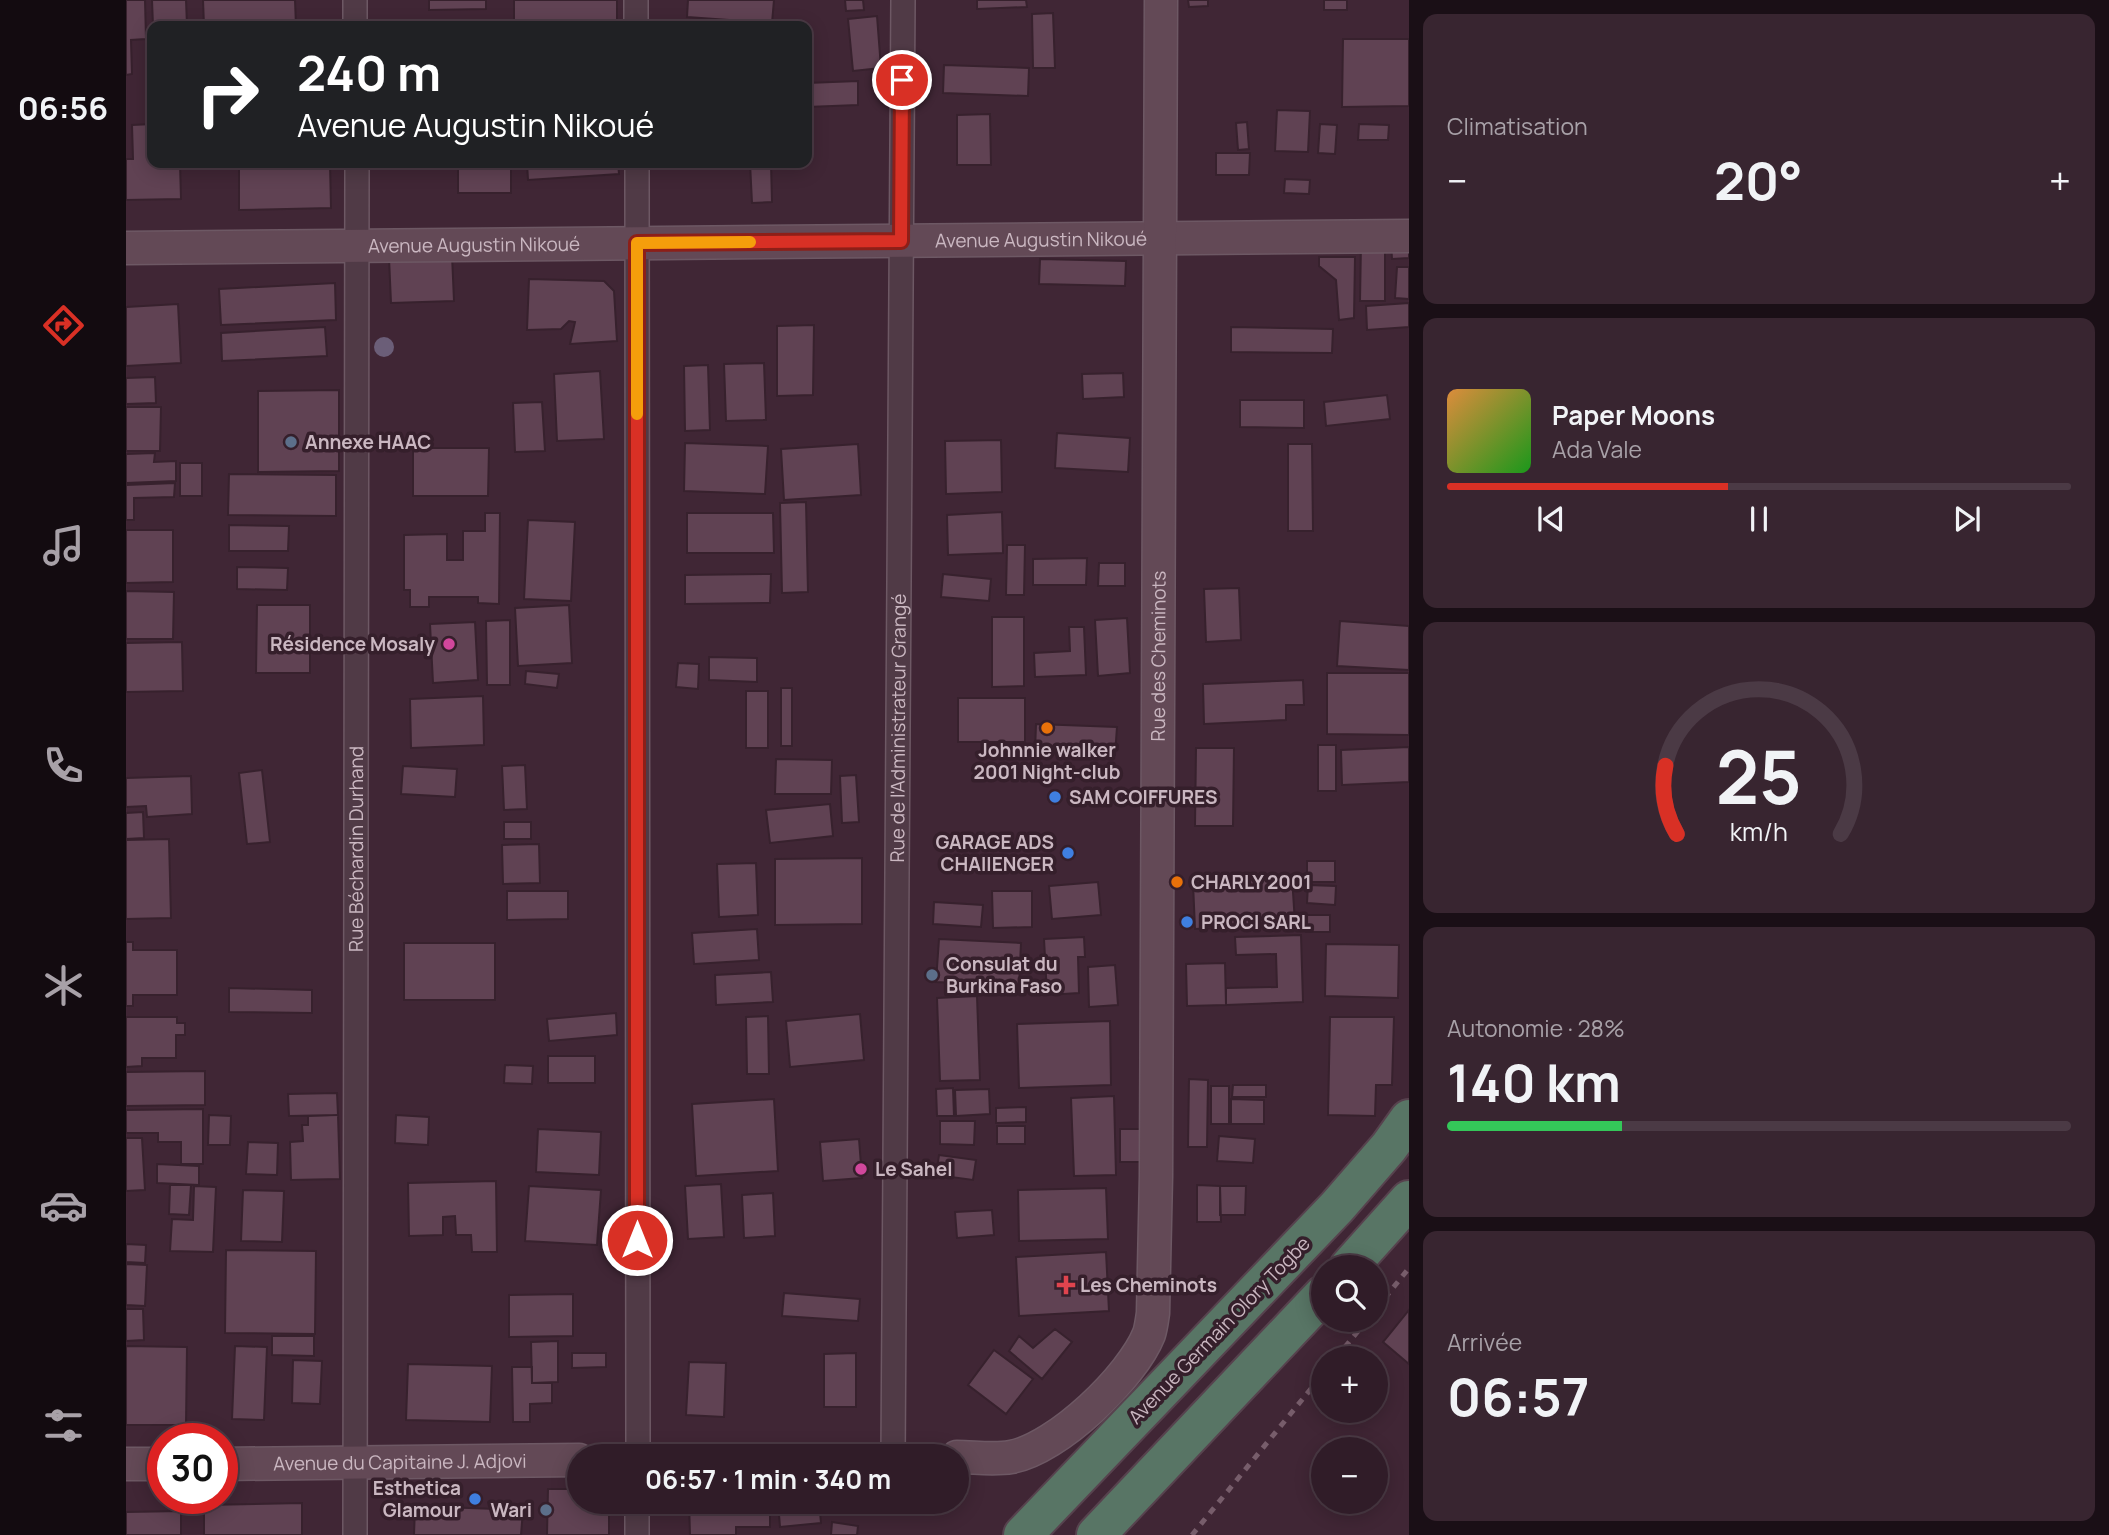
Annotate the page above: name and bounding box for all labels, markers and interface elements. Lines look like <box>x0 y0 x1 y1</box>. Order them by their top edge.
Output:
text: 240 m <box>297 39 441 106</box>
icon: right <box>182 49 273 140</box>
pin <box>872 50 932 110</box>
icon: arrive <box>883 61 921 99</box>
text: 06:56 <box>18 86 108 130</box>
text: Avenue Augustin Nikoué <box>297 103 654 147</box>
text: Climatisation <box>1447 110 1588 142</box>
text: 20° <box>1714 145 1803 216</box>
text: − <box>1447 154 1468 206</box>
text: + <box>2049 154 2071 206</box>
street label: Avenue Augustin Nikoué <box>935 225 1147 253</box>
street label: Avenue Augustin Nikoué <box>368 231 580 259</box>
icon: directions <box>39 301 88 350</box>
text: Paper Moons <box>1552 397 1715 433</box>
place label: Annexe HAAC <box>305 429 431 455</box>
text: Ada Vale <box>1552 433 1642 465</box>
marker: Annexe HAAC <box>283 434 299 450</box>
icon: previous <box>1532 500 1570 538</box>
icon: pause <box>1740 500 1778 538</box>
icon: next <box>1948 500 1986 538</box>
icon: music <box>39 521 88 570</box>
street label: Rue des Cheminots <box>1145 571 1172 742</box>
street label: Rue de l'Administrateur Grangé <box>884 594 912 862</box>
place label: Résidence Mosaly <box>270 631 435 657</box>
marker: Résidence Mosaly <box>441 636 457 652</box>
marker: Johnnie walker 2001 Night-club <box>1039 720 1055 736</box>
text: 25 <box>1716 726 1802 826</box>
place label: Johnnie walker 2001 Night-club <box>974 737 1120 785</box>
icon: phone <box>39 741 88 790</box>
street label: Rue Béchardin Durhand <box>343 746 369 952</box>
place label: SAM COIFFURES <box>1069 784 1217 810</box>
marker: SAM COIFFURES <box>1047 789 1063 805</box>
text: km/h <box>1730 813 1788 848</box>
place label: GARAGE ADS CHAIIENGER <box>935 829 1054 877</box>
marker: GARAGE ADS CHAIIENGER <box>1060 845 1076 861</box>
place label: CHARLY 2001 <box>1191 869 1312 895</box>
marker: CHARLY 2001 <box>1169 874 1185 890</box>
place label: PROCI SARL <box>1201 909 1311 935</box>
marker: PROCI SARL <box>1179 914 1195 930</box>
place label: Consulat du Burkina Faso <box>946 951 1062 999</box>
icon: climate <box>39 961 88 1010</box>
marker: Consulat du Burkina Faso <box>924 967 940 983</box>
text: Autonomie · 28% <box>1447 1012 1625 1044</box>
text: 140 km <box>1447 1047 1621 1118</box>
place label: Le Sahel <box>875 1156 952 1182</box>
marker: Le Sahel <box>853 1161 869 1177</box>
icon: car <box>39 1181 88 1230</box>
position arrow <box>600 1203 674 1277</box>
street label: Avenue Germain Olory Togbe <box>1122 1231 1316 1429</box>
map controls <box>1311 1255 1388 1514</box>
button: search <box>1311 1255 1388 1332</box>
place label: Les Cheminots <box>1080 1272 1217 1298</box>
marker: Les Cheminots <box>1058 1277 1074 1293</box>
text: Arrivée <box>1447 1326 1522 1358</box>
button: + <box>1311 1346 1388 1423</box>
text: 06:57 <box>1447 1361 1590 1432</box>
icon: filters <box>39 1401 88 1450</box>
speed limit sign: 30 <box>147 1423 238 1514</box>
button: − <box>1311 1437 1388 1514</box>
street label: Avenue du Capitaine J. Adjovi <box>273 1448 527 1476</box>
text: 06:57 · 1 min · 340 m <box>645 1461 891 1497</box>
place label: Esthetica Glamour <box>373 1475 461 1523</box>
marker: Esthetica Glamour <box>467 1491 483 1507</box>
place label: Wari <box>490 1497 532 1523</box>
marker: Wari <box>538 1502 554 1518</box>

